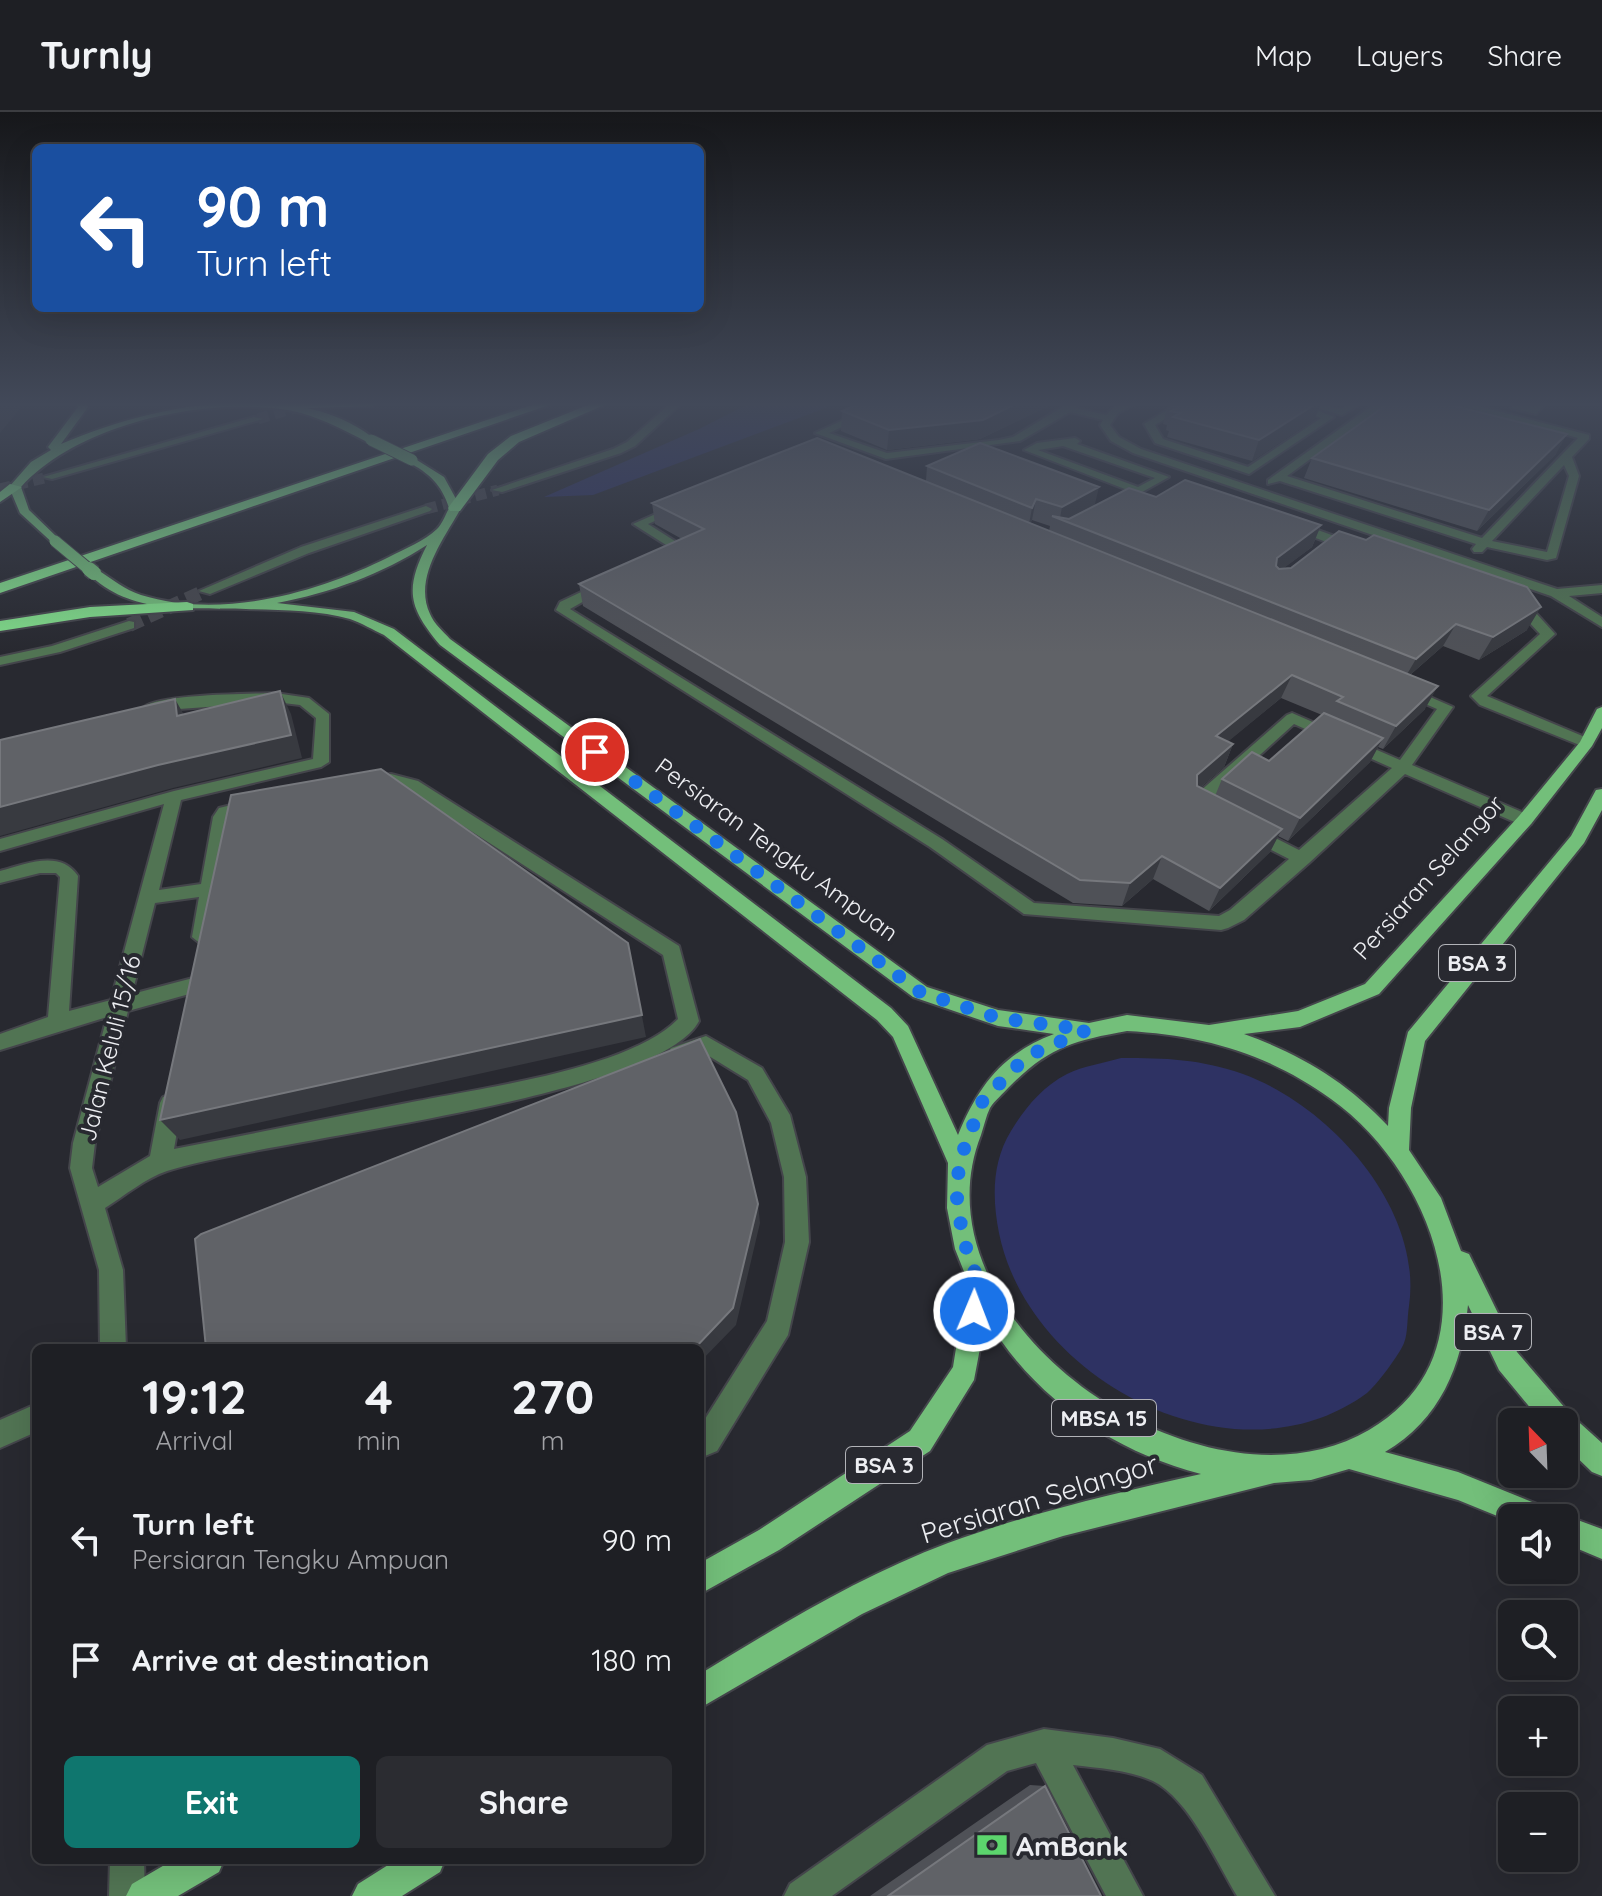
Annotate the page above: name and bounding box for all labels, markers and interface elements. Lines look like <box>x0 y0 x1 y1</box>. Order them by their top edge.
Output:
text: Turnly <box>40 31 153 79</box>
text: Map <box>1255 38 1312 73</box>
text: Layers <box>1356 38 1443 73</box>
text: Share <box>1487 38 1562 73</box>
text: 90 m <box>196 171 330 241</box>
icon: left <box>64 176 168 280</box>
text: Turn left <box>196 240 332 285</box>
pin <box>561 718 629 786</box>
icon: arrive <box>573 730 617 774</box>
street label: Persiaran Tengku Ampuan <box>650 751 904 947</box>
street label: Persiaran Selangor <box>1346 789 1510 965</box>
road number: BSA 3 <box>1439 945 1515 981</box>
street label: Jalan Keluli 15/16 <box>71 952 147 1144</box>
position arrow <box>932 1269 1016 1353</box>
road number: BSA 7 <box>1455 1314 1531 1350</box>
text: 19:12 <box>142 1366 247 1426</box>
text: 4 <box>365 1366 393 1426</box>
text: 270 <box>511 1366 594 1426</box>
road number: MBSA 15 <box>1052 1400 1156 1436</box>
north arrow <box>1498 1408 1578 1488</box>
map controls <box>1498 1408 1578 1872</box>
text: Arrival <box>155 1424 233 1457</box>
text: min <box>357 1424 401 1457</box>
text: m <box>541 1424 564 1457</box>
street label: Persiaran Selangor <box>916 1445 1162 1551</box>
road number: BSA 3 <box>846 1447 922 1483</box>
button: sound <box>1498 1504 1578 1584</box>
text: Turn left <box>132 1505 255 1543</box>
icon: left <box>64 1518 108 1562</box>
text: 90 m <box>602 1521 672 1559</box>
text: Persiaran Tengku Ampuan <box>132 1543 449 1576</box>
button: search <box>1498 1600 1578 1680</box>
icon: arrive <box>64 1638 108 1682</box>
text: Arrive at destination <box>132 1641 430 1679</box>
text: 180 m <box>591 1641 672 1679</box>
button: + <box>1498 1696 1578 1776</box>
button: Exit <box>64 1756 360 1848</box>
button: Share <box>376 1756 672 1848</box>
button: − <box>1498 1792 1578 1872</box>
bank icon: AmBank <box>975 1828 1009 1862</box>
place label: AmBank <box>1016 1828 1128 1863</box>

